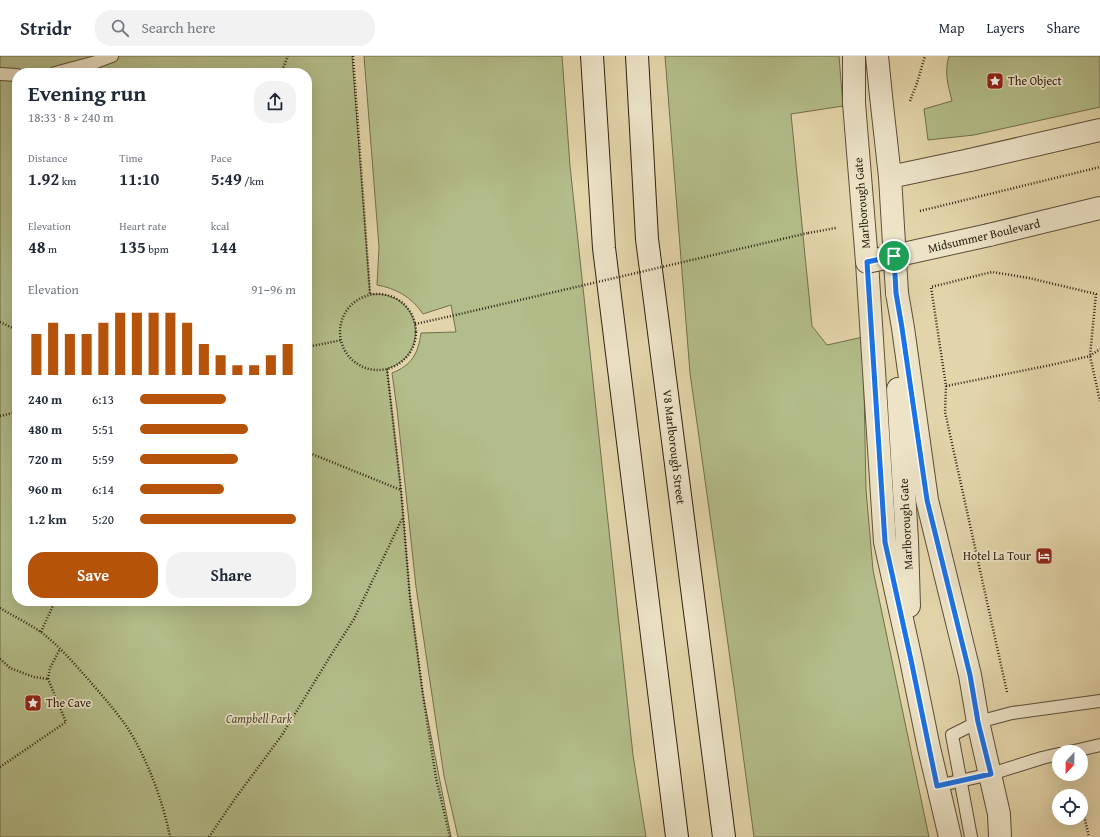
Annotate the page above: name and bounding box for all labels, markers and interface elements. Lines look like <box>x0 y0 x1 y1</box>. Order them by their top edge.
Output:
search box <box>95 10 375 46</box>
text: Stridr <box>20 14 71 42</box>
icon: search <box>109 17 131 39</box>
text: Search here <box>141 17 215 38</box>
text: Map <box>939 18 965 38</box>
text: Layers <box>987 18 1025 38</box>
text: Share <box>1047 18 1080 38</box>
place icon: The Object <box>985 71 1005 91</box>
place label: The Object <box>1008 72 1062 89</box>
text: Evening run <box>28 77 146 109</box>
button: share <box>254 81 296 123</box>
text: 18:33 · 8 × 240 m <box>28 108 114 127</box>
text: Distance <box>28 150 67 166</box>
text: Time <box>119 150 143 166</box>
text: Pace <box>211 150 232 166</box>
street label: Marlborough Gate <box>849 156 874 249</box>
text: 1.92 <box>28 166 59 191</box>
text: 11:10 <box>119 166 159 191</box>
text: 5:49 <box>211 166 242 191</box>
text: km <box>59 173 76 189</box>
text: /km <box>242 173 264 189</box>
street label: Midsummer Boulevard <box>926 214 1042 257</box>
text: Elevation <box>28 218 71 234</box>
text: Heart rate <box>119 218 167 234</box>
text: kcal <box>211 218 229 234</box>
text: 48 <box>28 234 46 259</box>
text: 135 <box>119 234 146 259</box>
text: 144 <box>211 234 237 259</box>
pin <box>877 239 911 273</box>
text: m <box>46 241 57 257</box>
text: bpm <box>146 241 169 257</box>
icon: arrive <box>883 245 905 267</box>
text: Elevation <box>28 280 79 299</box>
text: 91–96 m <box>251 280 296 299</box>
street label: V8 Marlborough Street <box>659 389 690 506</box>
text: 240 m <box>28 390 62 409</box>
text: 6:13 <box>92 390 114 409</box>
text: 480 m <box>28 420 62 439</box>
text: 5:51 <box>92 420 114 439</box>
text: 720 m <box>28 450 62 469</box>
text: 5:59 <box>92 450 114 469</box>
street label: Marlborough Gate <box>895 478 916 570</box>
text: 960 m <box>28 480 62 499</box>
text: 6:14 <box>92 480 114 499</box>
text: 1.2 km <box>28 510 67 529</box>
text: 5:20 <box>92 510 114 529</box>
hotel icon: Hotel La Tour <box>1034 546 1054 566</box>
place label: Hotel La Tour <box>963 547 1031 564</box>
button: Save <box>28 552 158 598</box>
button: Share <box>166 552 296 598</box>
place icon: The Cave <box>23 693 43 713</box>
place label: The Cave <box>46 694 91 711</box>
park label: Campbell Park <box>226 710 293 727</box>
north arrow <box>1052 745 1088 781</box>
map controls <box>1052 745 1088 825</box>
button: locate <box>1052 789 1088 825</box>

